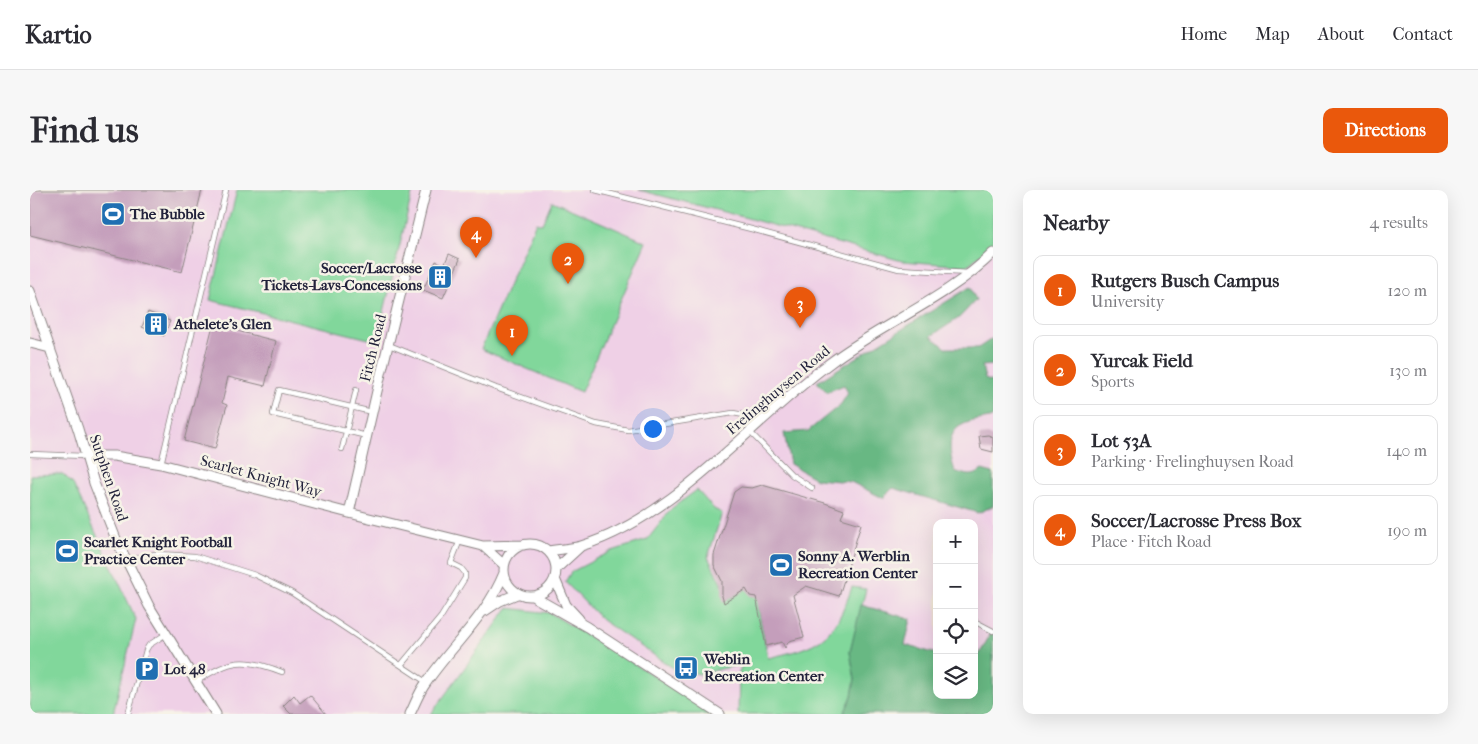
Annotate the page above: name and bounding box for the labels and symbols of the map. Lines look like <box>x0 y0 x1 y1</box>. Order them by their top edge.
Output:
sports icon: The Bubble <box>100 201 126 227</box>
place label: The Bubble <box>129 205 205 223</box>
pin: 4 <box>460 217 492 258</box>
pin: 2 <box>552 243 584 284</box>
place label: Soccer/Lacrosse Tickets-Lavs-Concessions <box>260 259 423 294</box>
building icon: Soccer/Lacrosse Tickets-Lavs-Concessions <box>427 264 453 290</box>
pin: 3 <box>784 287 816 328</box>
building icon: Athelete's Glen <box>143 311 169 337</box>
street label: Fitch Road <box>356 311 390 384</box>
place label: Athelete's Glen <box>173 315 272 333</box>
pin: 1 <box>496 315 528 356</box>
street label: Frelinghuysen Road <box>723 341 834 439</box>
your location <box>640 416 666 442</box>
street label: Sutphen Road <box>86 432 133 525</box>
street label: Scarlet Knight Way <box>198 451 325 501</box>
place label: Scarlet Knight Football Practice Center <box>84 533 233 568</box>
sports icon: Scarlet Knight Football Practice Center <box>54 538 80 564</box>
place label: Sonny A. Werblin Recreation Center <box>798 547 918 582</box>
sports icon: Sonny A. Werblin Recreation Center <box>768 552 794 578</box>
place label: Weblin Recreation Center <box>703 650 824 685</box>
bus stop icon: Weblin Recreation Center <box>673 655 699 681</box>
parking icon: Lot 48 <box>134 656 160 682</box>
place label: Lot 48 <box>164 660 206 678</box>

